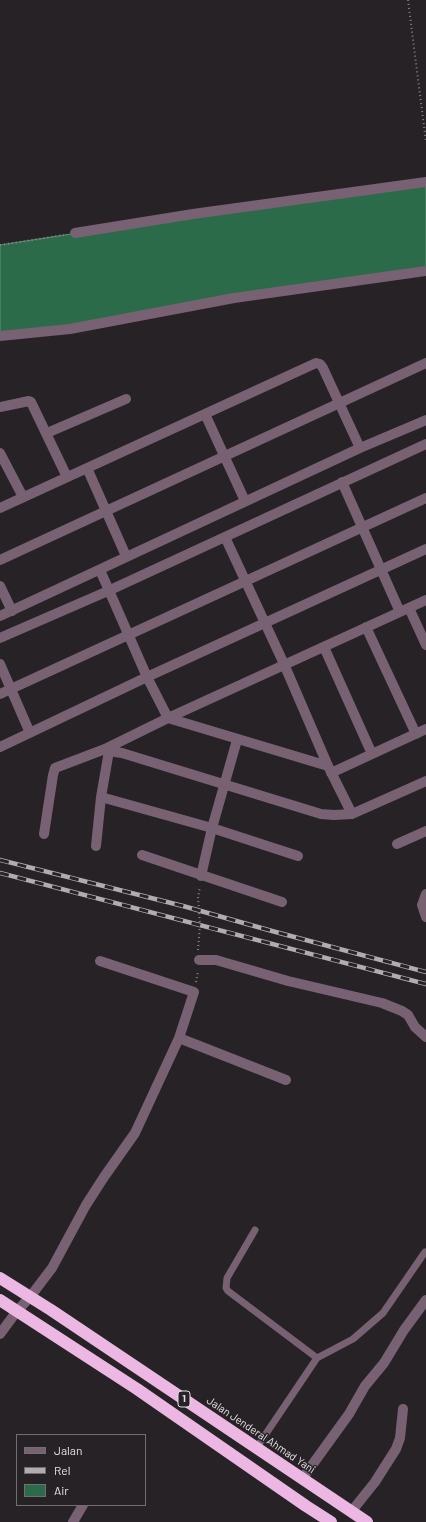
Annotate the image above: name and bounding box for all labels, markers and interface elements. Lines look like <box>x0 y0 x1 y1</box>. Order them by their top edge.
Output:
road number: 1 <box>178 1391 190 1407</box>
street label: Jalan Jenderal Ahmad Yani <box>204 1394 318 1476</box>
legend <box>16 1434 146 1506</box>
text: Jalan <box>54 1443 82 1457</box>
text: Rel <box>54 1463 70 1477</box>
text: Air <box>54 1483 69 1497</box>

